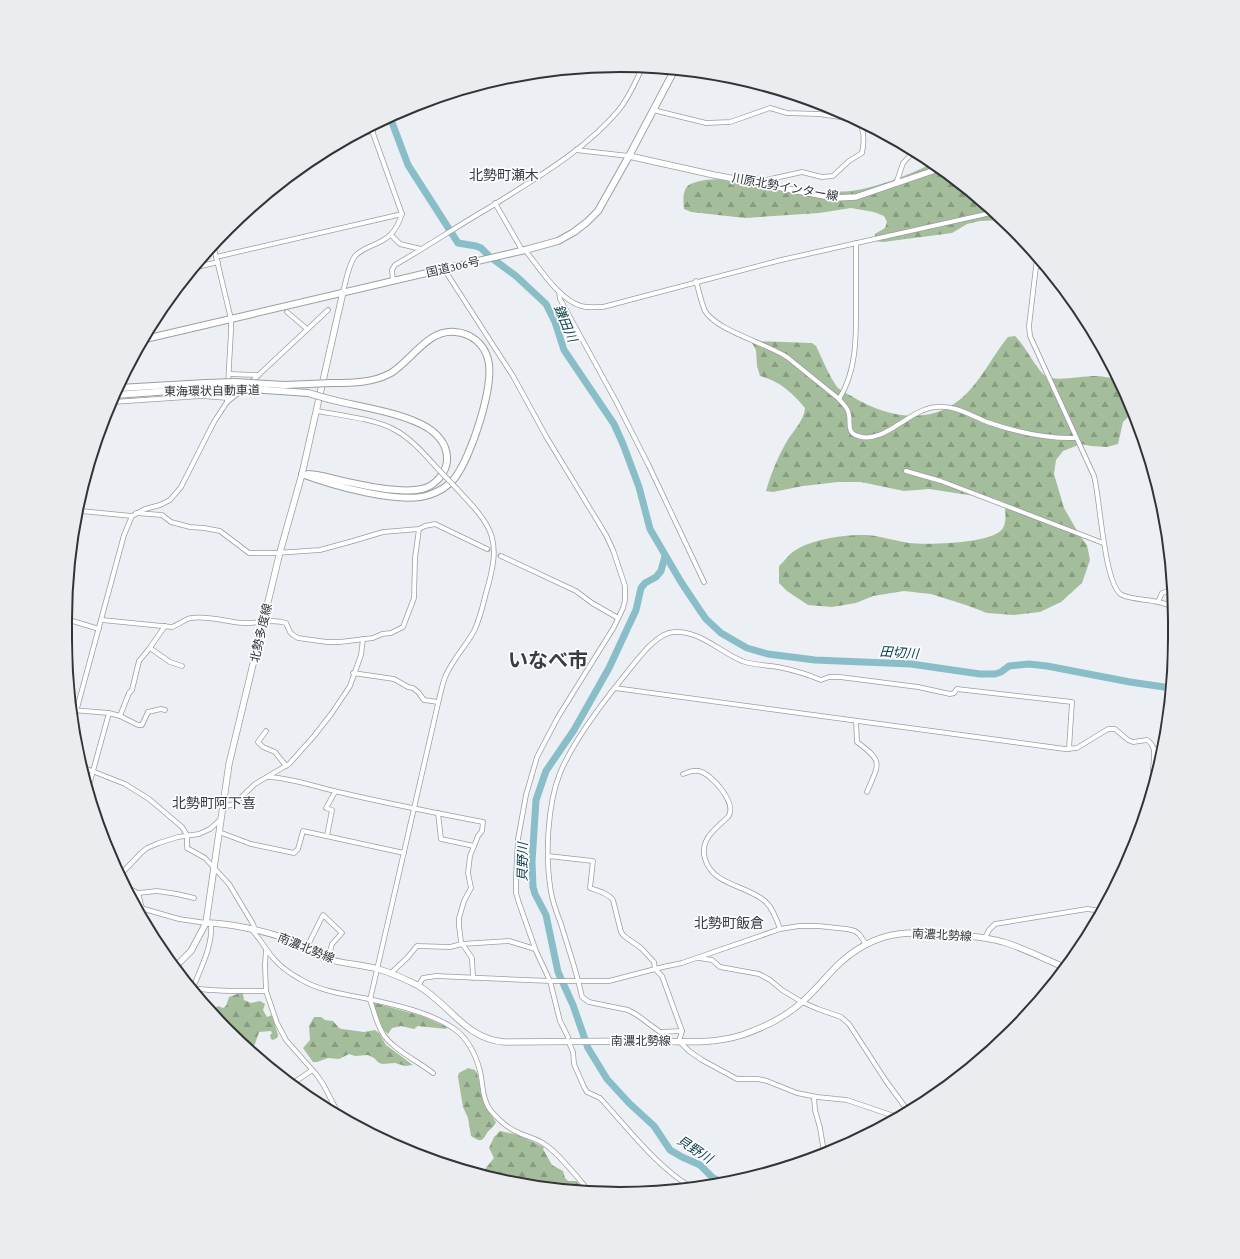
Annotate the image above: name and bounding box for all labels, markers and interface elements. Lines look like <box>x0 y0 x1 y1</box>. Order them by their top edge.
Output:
district label: 北勢町瀬木 <box>469 167 539 183</box>
street label: 川原北勢インター線 <box>731 171 839 203</box>
street label: 国道306号 <box>425 254 481 280</box>
water label: 鎌田川 <box>551 302 581 346</box>
street label: 東海環状自動車道 <box>164 383 260 399</box>
street label: 北勢多度線 <box>247 602 275 664</box>
water label: 田切川 <box>879 644 921 661</box>
district label: いなべ市 <box>508 649 588 671</box>
district label: 北勢町阿下喜 <box>172 795 256 811</box>
water label: 貝野川 <box>515 840 530 882</box>
district label: 北勢町飯倉 <box>694 915 764 931</box>
street label: 南濃北勢線 <box>912 926 972 944</box>
street label: 南濃北勢線 <box>276 930 336 966</box>
street label: 南濃北勢線 <box>611 1034 671 1048</box>
water label: 貝野川 <box>674 1133 717 1167</box>

